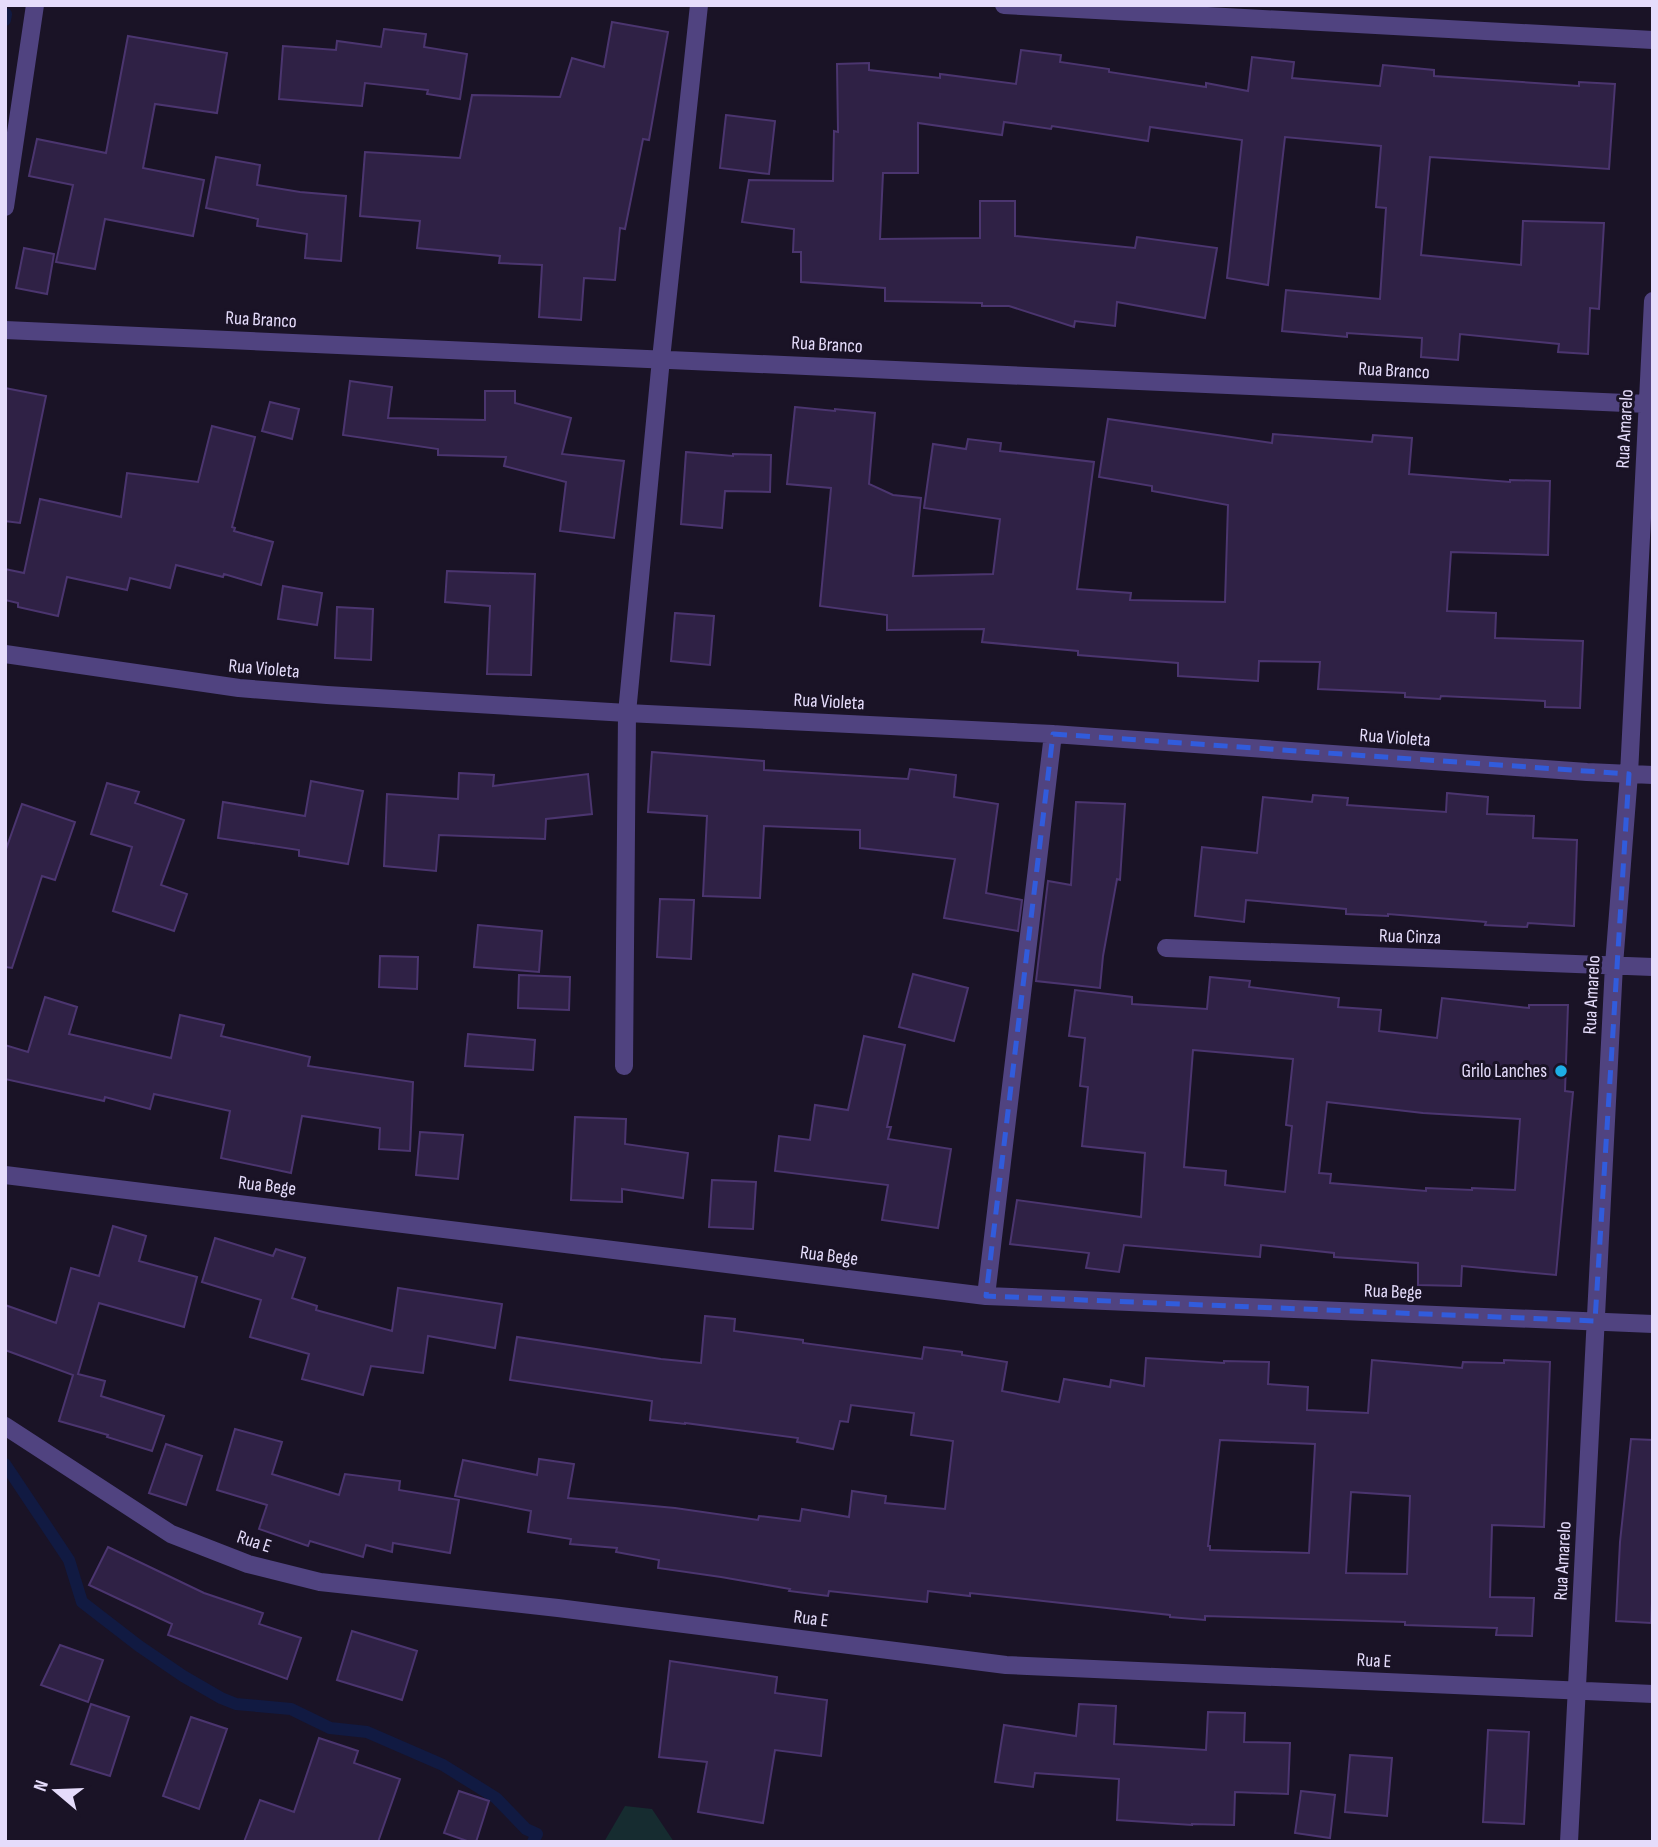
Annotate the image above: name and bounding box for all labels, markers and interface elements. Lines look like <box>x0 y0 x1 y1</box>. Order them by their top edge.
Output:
street label: Rua Branco <box>225 307 297 333</box>
street label: Rua Branco <box>791 332 863 358</box>
street label: Rua Branco <box>1358 358 1430 384</box>
street label: Rua Amarelo <box>1611 389 1639 469</box>
street label: Rua Violeta <box>228 654 300 684</box>
street label: Rua Violeta <box>793 689 865 715</box>
street label: Rua Violeta <box>1359 724 1431 752</box>
street label: Rua Cinza <box>1379 924 1441 950</box>
street label: Rua Amarelo <box>1578 955 1606 1035</box>
place label: Grilo Lanches <box>1461 1060 1547 1083</box>
marker: Grilo Lanches <box>1553 1063 1569 1079</box>
street label: Rua Bege <box>237 1171 297 1201</box>
street label: Rua Bege <box>799 1241 859 1271</box>
street label: Rua Bege <box>1363 1279 1423 1305</box>
street label: Rua Amarelo <box>1549 1521 1577 1601</box>
street label: Rua E <box>234 1526 274 1558</box>
street label: Rua E <box>792 1605 830 1633</box>
street label: Rua E <box>1356 1649 1392 1673</box>
north arrow <box>21 1756 91 1826</box>
text: N <box>29 1777 54 1794</box>

